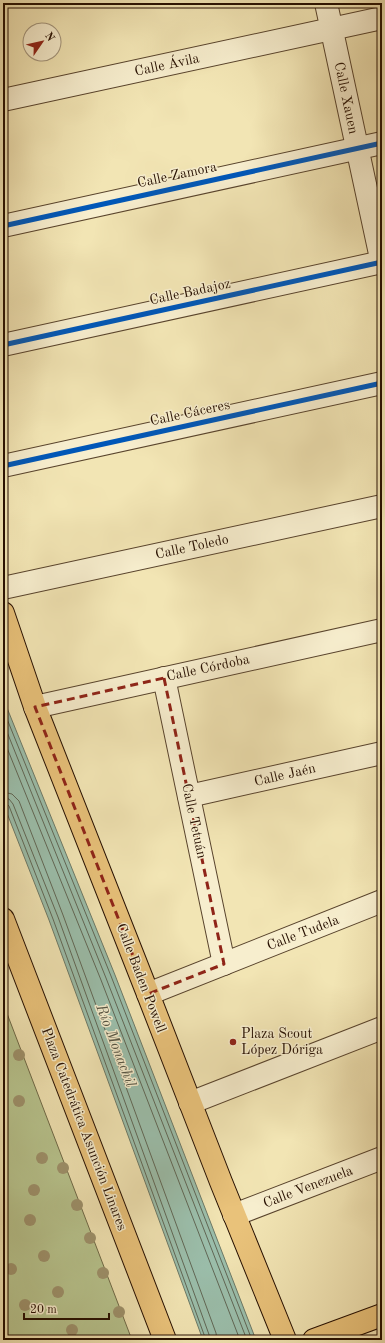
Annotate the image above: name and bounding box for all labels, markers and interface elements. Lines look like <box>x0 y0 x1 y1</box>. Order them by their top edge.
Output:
north arrow <box>22 22 62 62</box>
text: N <box>42 31 56 44</box>
street label: Calle Ávila <box>133 48 201 79</box>
street label: Calle Xauen <box>332 61 361 136</box>
street label: Calle Zamora <box>136 160 218 190</box>
street label: Calle Badajoz <box>148 277 232 307</box>
street label: Calle Cáceres <box>149 398 231 428</box>
street label: Calle Toledo <box>154 532 230 562</box>
street label: Calle Córdoba <box>165 652 251 684</box>
street label: Calle Jaén <box>253 761 318 789</box>
street label: Calle Tetuán <box>179 782 209 860</box>
street label: Calle Tudela <box>265 913 341 953</box>
street label: Calle Baden Powell <box>114 921 168 1035</box>
water label: Río Monachil <box>92 1002 138 1090</box>
street label: Plaza Catedrática Asunción Linares <box>39 1025 129 1233</box>
place label: Plaza Scout López Dóriga <box>241 1027 323 1057</box>
marker: Plaza Scout López Dóriga <box>228 1037 238 1047</box>
street label: Calle Venezuela <box>261 1163 355 1211</box>
scale bar <box>24 1295 109 1321</box>
text: 20 m <box>30 1304 57 1316</box>

